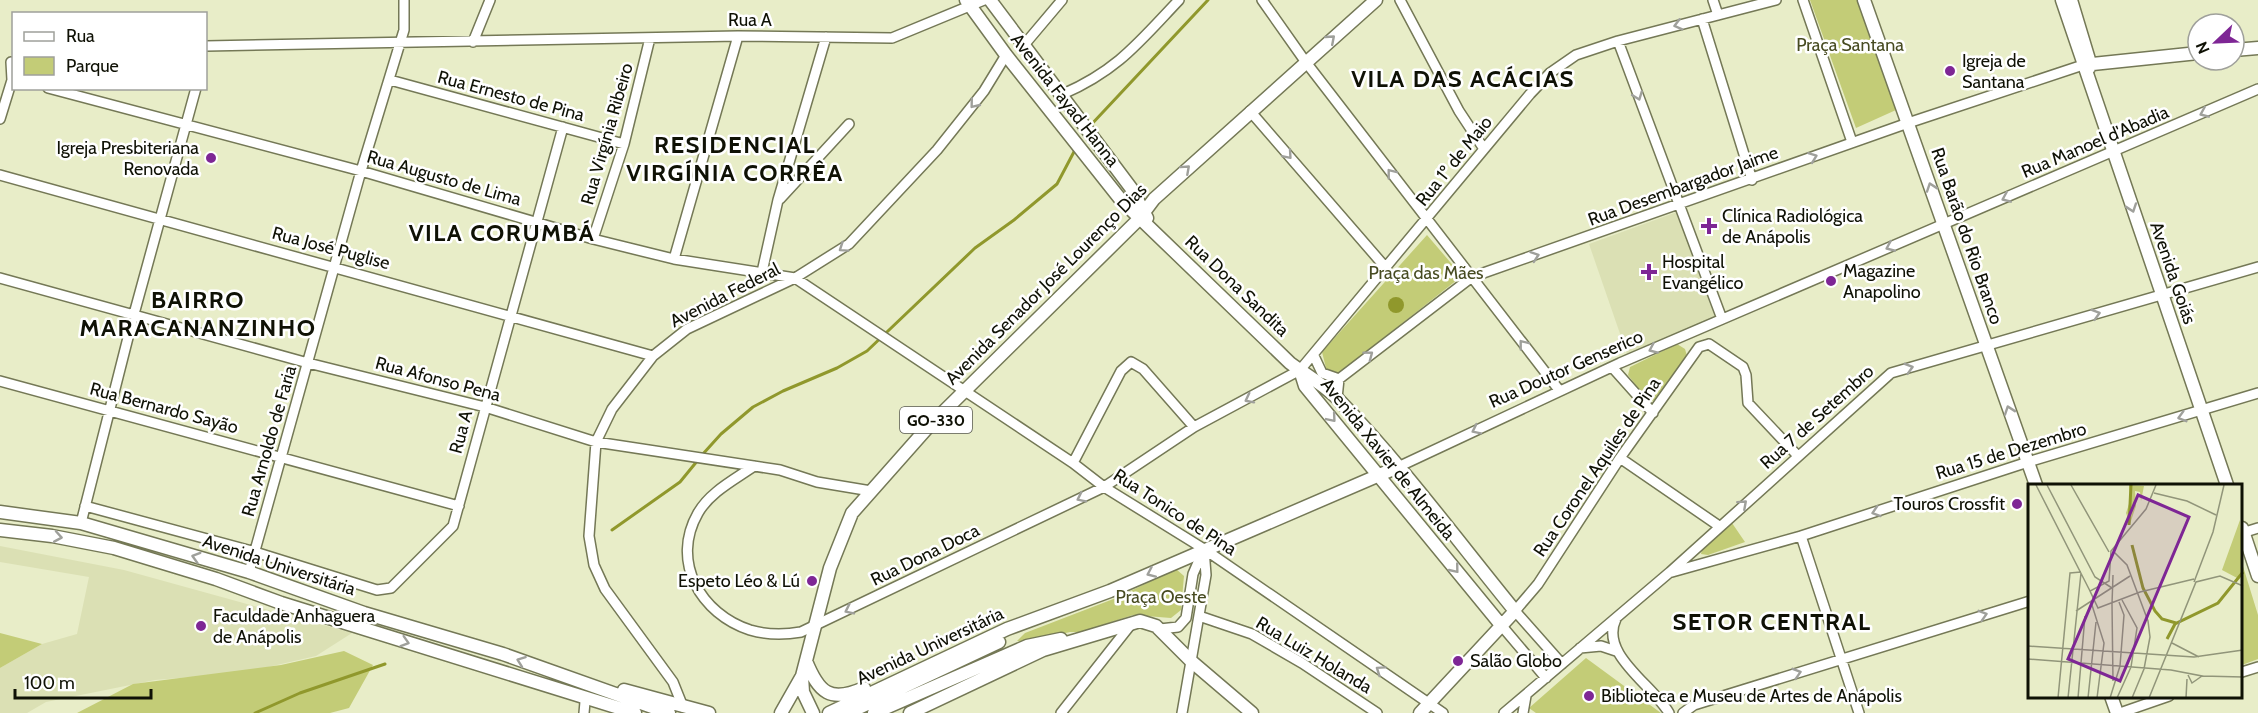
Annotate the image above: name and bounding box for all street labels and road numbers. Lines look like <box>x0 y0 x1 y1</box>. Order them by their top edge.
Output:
street label: Rua A <box>728 9 772 31</box>
street label: Avenida Fayad Hanna <box>1006 29 1124 171</box>
street label: Rua Virgínia Ribeiro <box>576 60 638 207</box>
street label: Rua Ernesto de Pina <box>435 66 587 126</box>
street label: Rua Manoel d'Abadia <box>2018 101 2172 183</box>
street label: Rua 1º de Maio <box>1411 111 1497 210</box>
street label: Rua Desembargador Jaime <box>1585 141 1781 231</box>
street label: Rua Augusto de Lima <box>364 145 524 211</box>
street label: Rua Barão do Rio Branco <box>1926 145 2008 327</box>
street label: Avenida Senador José Lourenço Dias <box>941 179 1151 389</box>
street label: Avenida Goiás <box>2145 219 2201 327</box>
street label: Rua José Puglise <box>270 222 392 274</box>
street label: Rua Dona Sandita <box>1180 231 1294 341</box>
street label: Avenida Federal <box>666 258 784 332</box>
street label: Rua Doutor Genserico <box>1486 325 1646 413</box>
street label: Rua Afonso Pena <box>373 352 503 406</box>
street label: Rua 7 de Setembro <box>1756 360 1878 474</box>
street label: Rua Arnoldo de Faria <box>237 363 301 519</box>
street label: Rua Coronel Aquiles de Pina <box>1529 373 1665 561</box>
street label: Avenida Xavier de Almeida <box>1316 374 1460 544</box>
street label: Rua Bernardo Sayão <box>87 378 241 438</box>
road number: GO-330 <box>900 407 972 433</box>
street label: Rua A <box>445 408 477 456</box>
street label: Rua 15 de Dezembro <box>1933 418 2089 484</box>
street label: Rua Tonico de Pina <box>1109 464 1241 560</box>
street label: Rua Dona Doca <box>867 519 983 591</box>
street label: Avenida Universitária <box>200 530 358 600</box>
street label: Avenida Universitária <box>853 602 1007 690</box>
street label: Rua Luiz Holanda <box>1252 612 1376 698</box>

